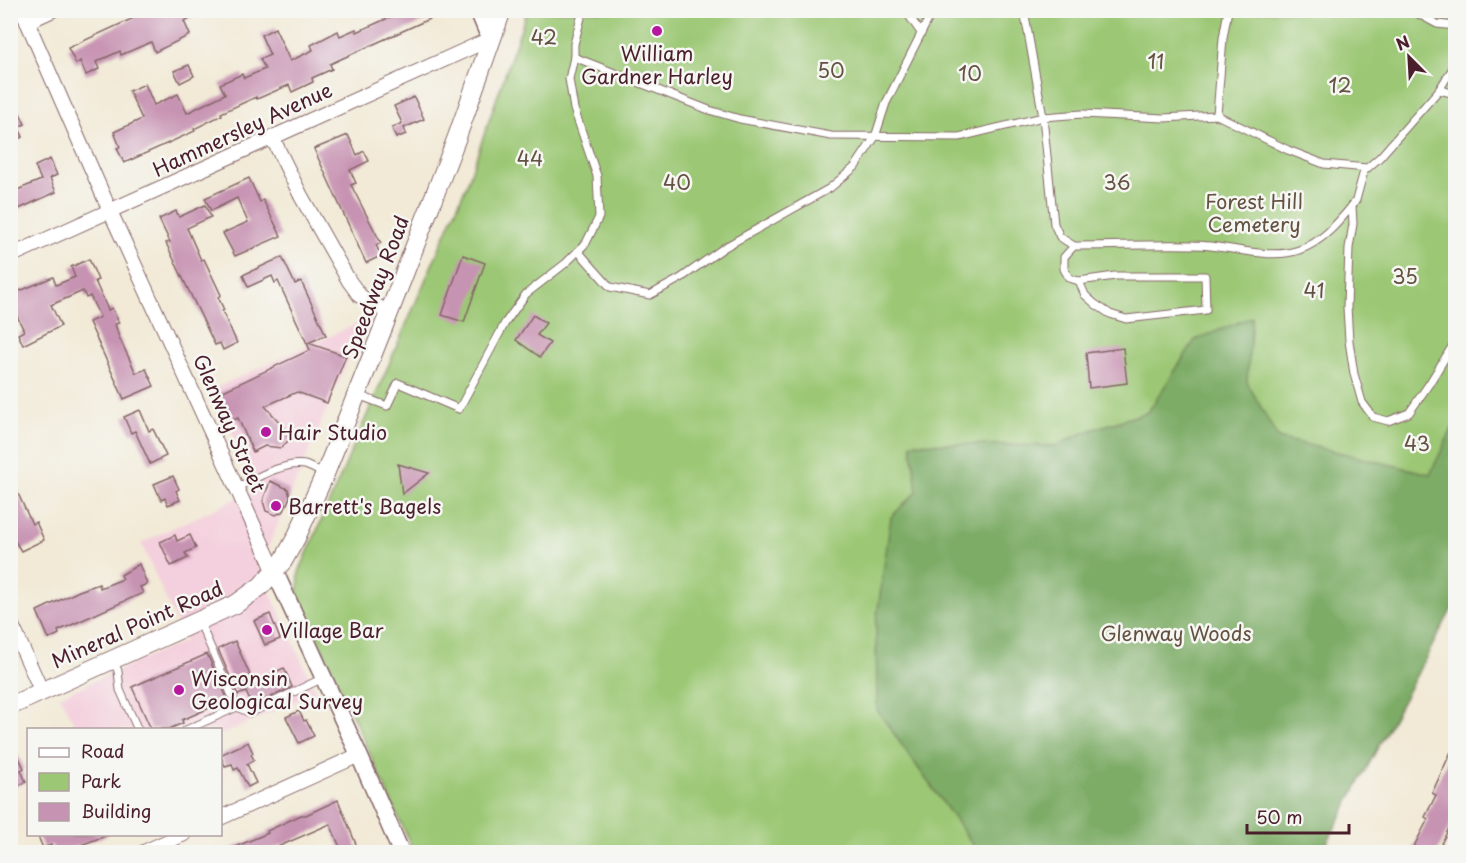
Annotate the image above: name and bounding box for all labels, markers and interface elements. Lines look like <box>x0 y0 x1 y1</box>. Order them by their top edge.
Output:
park label: 42 <box>531 22 557 52</box>
marker: William Gardner Harley <box>650 24 664 38</box>
north arrow <box>1379 27 1439 87</box>
text: N <box>1392 29 1413 56</box>
place label: William Gardner Harley <box>581 38 733 91</box>
park label: 11 <box>1148 46 1164 76</box>
park label: 50 <box>817 55 845 85</box>
park label: 10 <box>958 58 982 88</box>
park label: 12 <box>1328 70 1352 100</box>
street label: Hammersley Avenue <box>147 74 337 184</box>
park label: 44 <box>517 143 543 173</box>
park label: 40 <box>663 167 691 197</box>
park label: 36 <box>1103 167 1131 197</box>
park label: Forest Hill Cemetery <box>1205 186 1303 239</box>
street label: Speedway Road <box>334 211 416 363</box>
park label: 35 <box>1392 261 1418 291</box>
park label: 41 <box>1304 275 1325 305</box>
street label: Glenway Street <box>186 349 274 497</box>
place label: Hair Studio <box>278 417 387 447</box>
marker: Hair Studio <box>259 425 273 439</box>
park label: 43 <box>1404 428 1430 458</box>
place label: Barrett's Bagels <box>288 491 441 521</box>
marker: Barrett's Bagels <box>269 499 283 513</box>
street label: Mineral Point Road <box>46 573 228 675</box>
place label: Village Bar <box>279 615 384 645</box>
park label: Glenway Woods <box>1100 618 1252 648</box>
marker: Village Bar <box>260 623 274 637</box>
place label: Wisconsin Geological Survey <box>191 663 363 716</box>
marker: Wisconsin Geological Survey <box>172 683 186 697</box>
legend <box>27 728 222 836</box>
text: Road <box>81 737 125 764</box>
text: Park <box>81 767 121 794</box>
text: Building <box>81 797 151 824</box>
scale bar <box>1247 797 1349 835</box>
text: 50 m <box>1256 803 1303 830</box>

